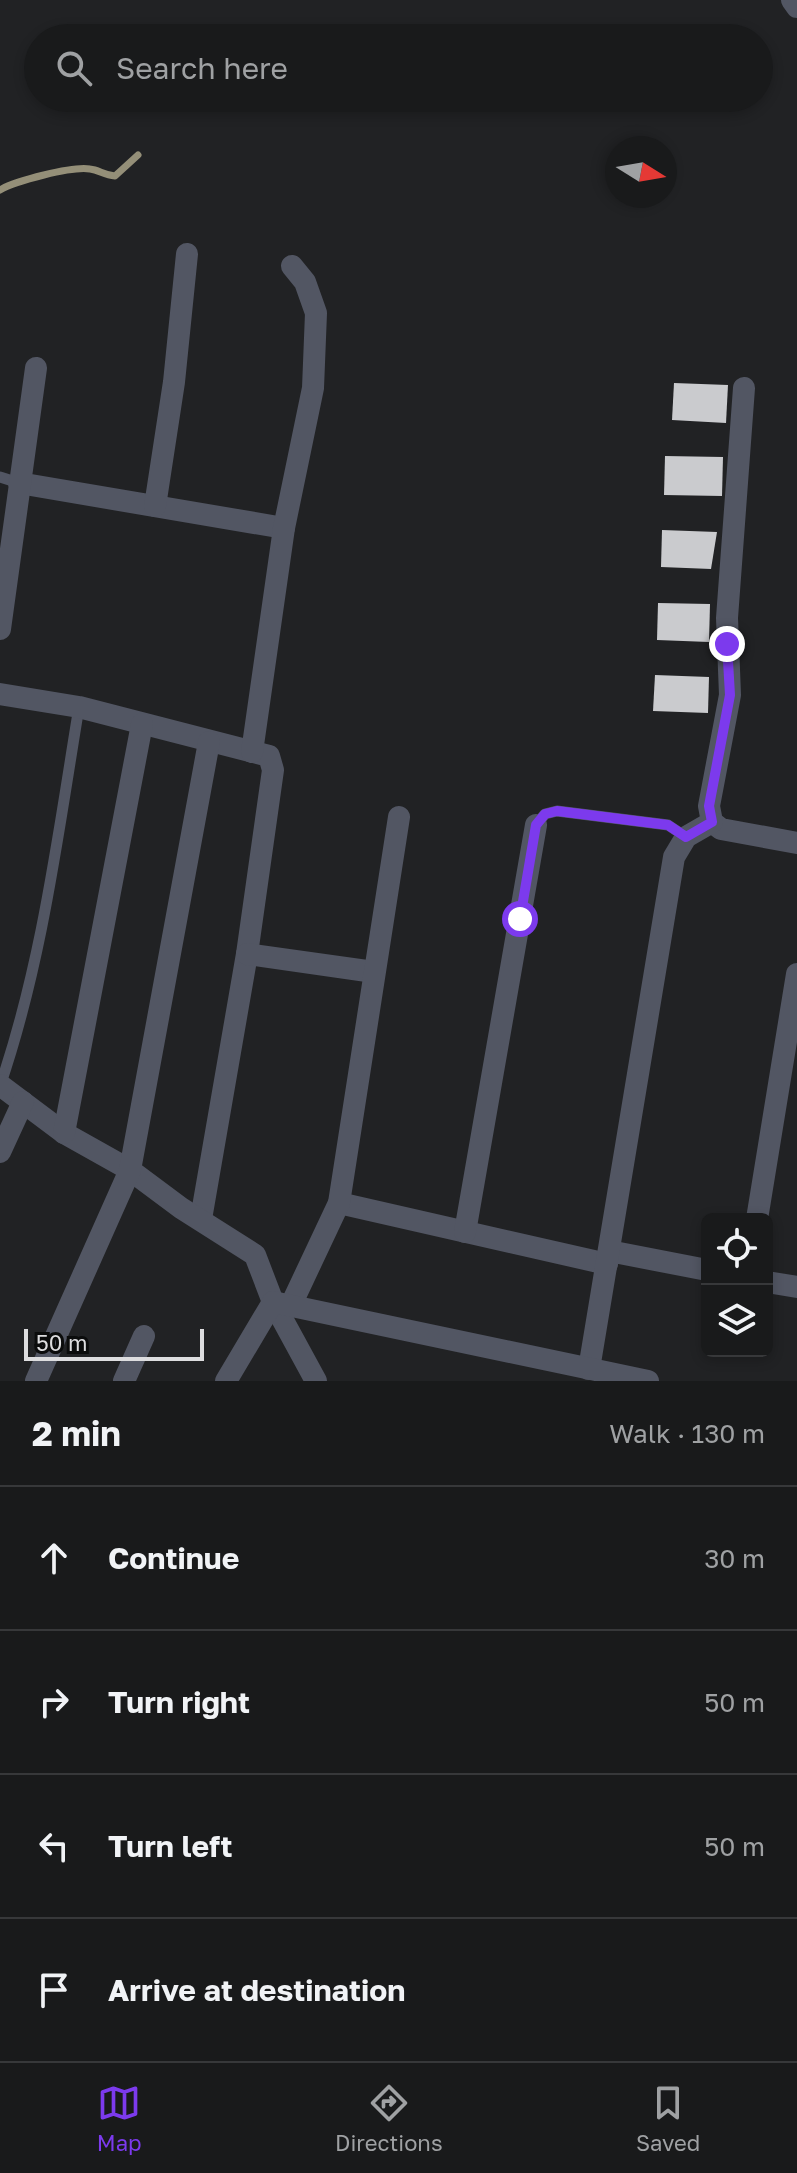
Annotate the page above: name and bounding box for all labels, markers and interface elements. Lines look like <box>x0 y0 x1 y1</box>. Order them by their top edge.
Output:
search box <box>24 24 773 112</box>
icon: search <box>52 46 96 90</box>
text: Search here <box>116 50 288 86</box>
north arrow <box>605 136 677 208</box>
route end <box>709 626 745 662</box>
route start <box>502 901 538 937</box>
map controls <box>701 1213 773 1357</box>
button: locate <box>701 1213 773 1285</box>
button: layers <box>701 1285 773 1357</box>
scale bar <box>24 1325 204 1361</box>
text: 50 m <box>36 1329 87 1356</box>
text: 2 min <box>32 1413 121 1453</box>
text: Walk · 130 m <box>609 1418 765 1449</box>
icon: ahead <box>32 1536 76 1580</box>
text: Continue <box>108 1540 239 1576</box>
text: 30 m <box>704 1543 765 1574</box>
icon: right <box>32 1680 76 1724</box>
text: Turn right <box>108 1684 250 1720</box>
text: 50 m <box>704 1687 765 1718</box>
icon: left <box>32 1824 76 1868</box>
text: Turn left <box>108 1828 233 1864</box>
text: 50 m <box>704 1831 765 1862</box>
icon: arrive <box>32 1968 76 2012</box>
text: Arrive at destination <box>108 1972 405 2008</box>
tab: Map <box>97 2081 142 2156</box>
tab: Directions <box>335 2081 443 2156</box>
tab: Saved <box>636 2081 700 2156</box>

